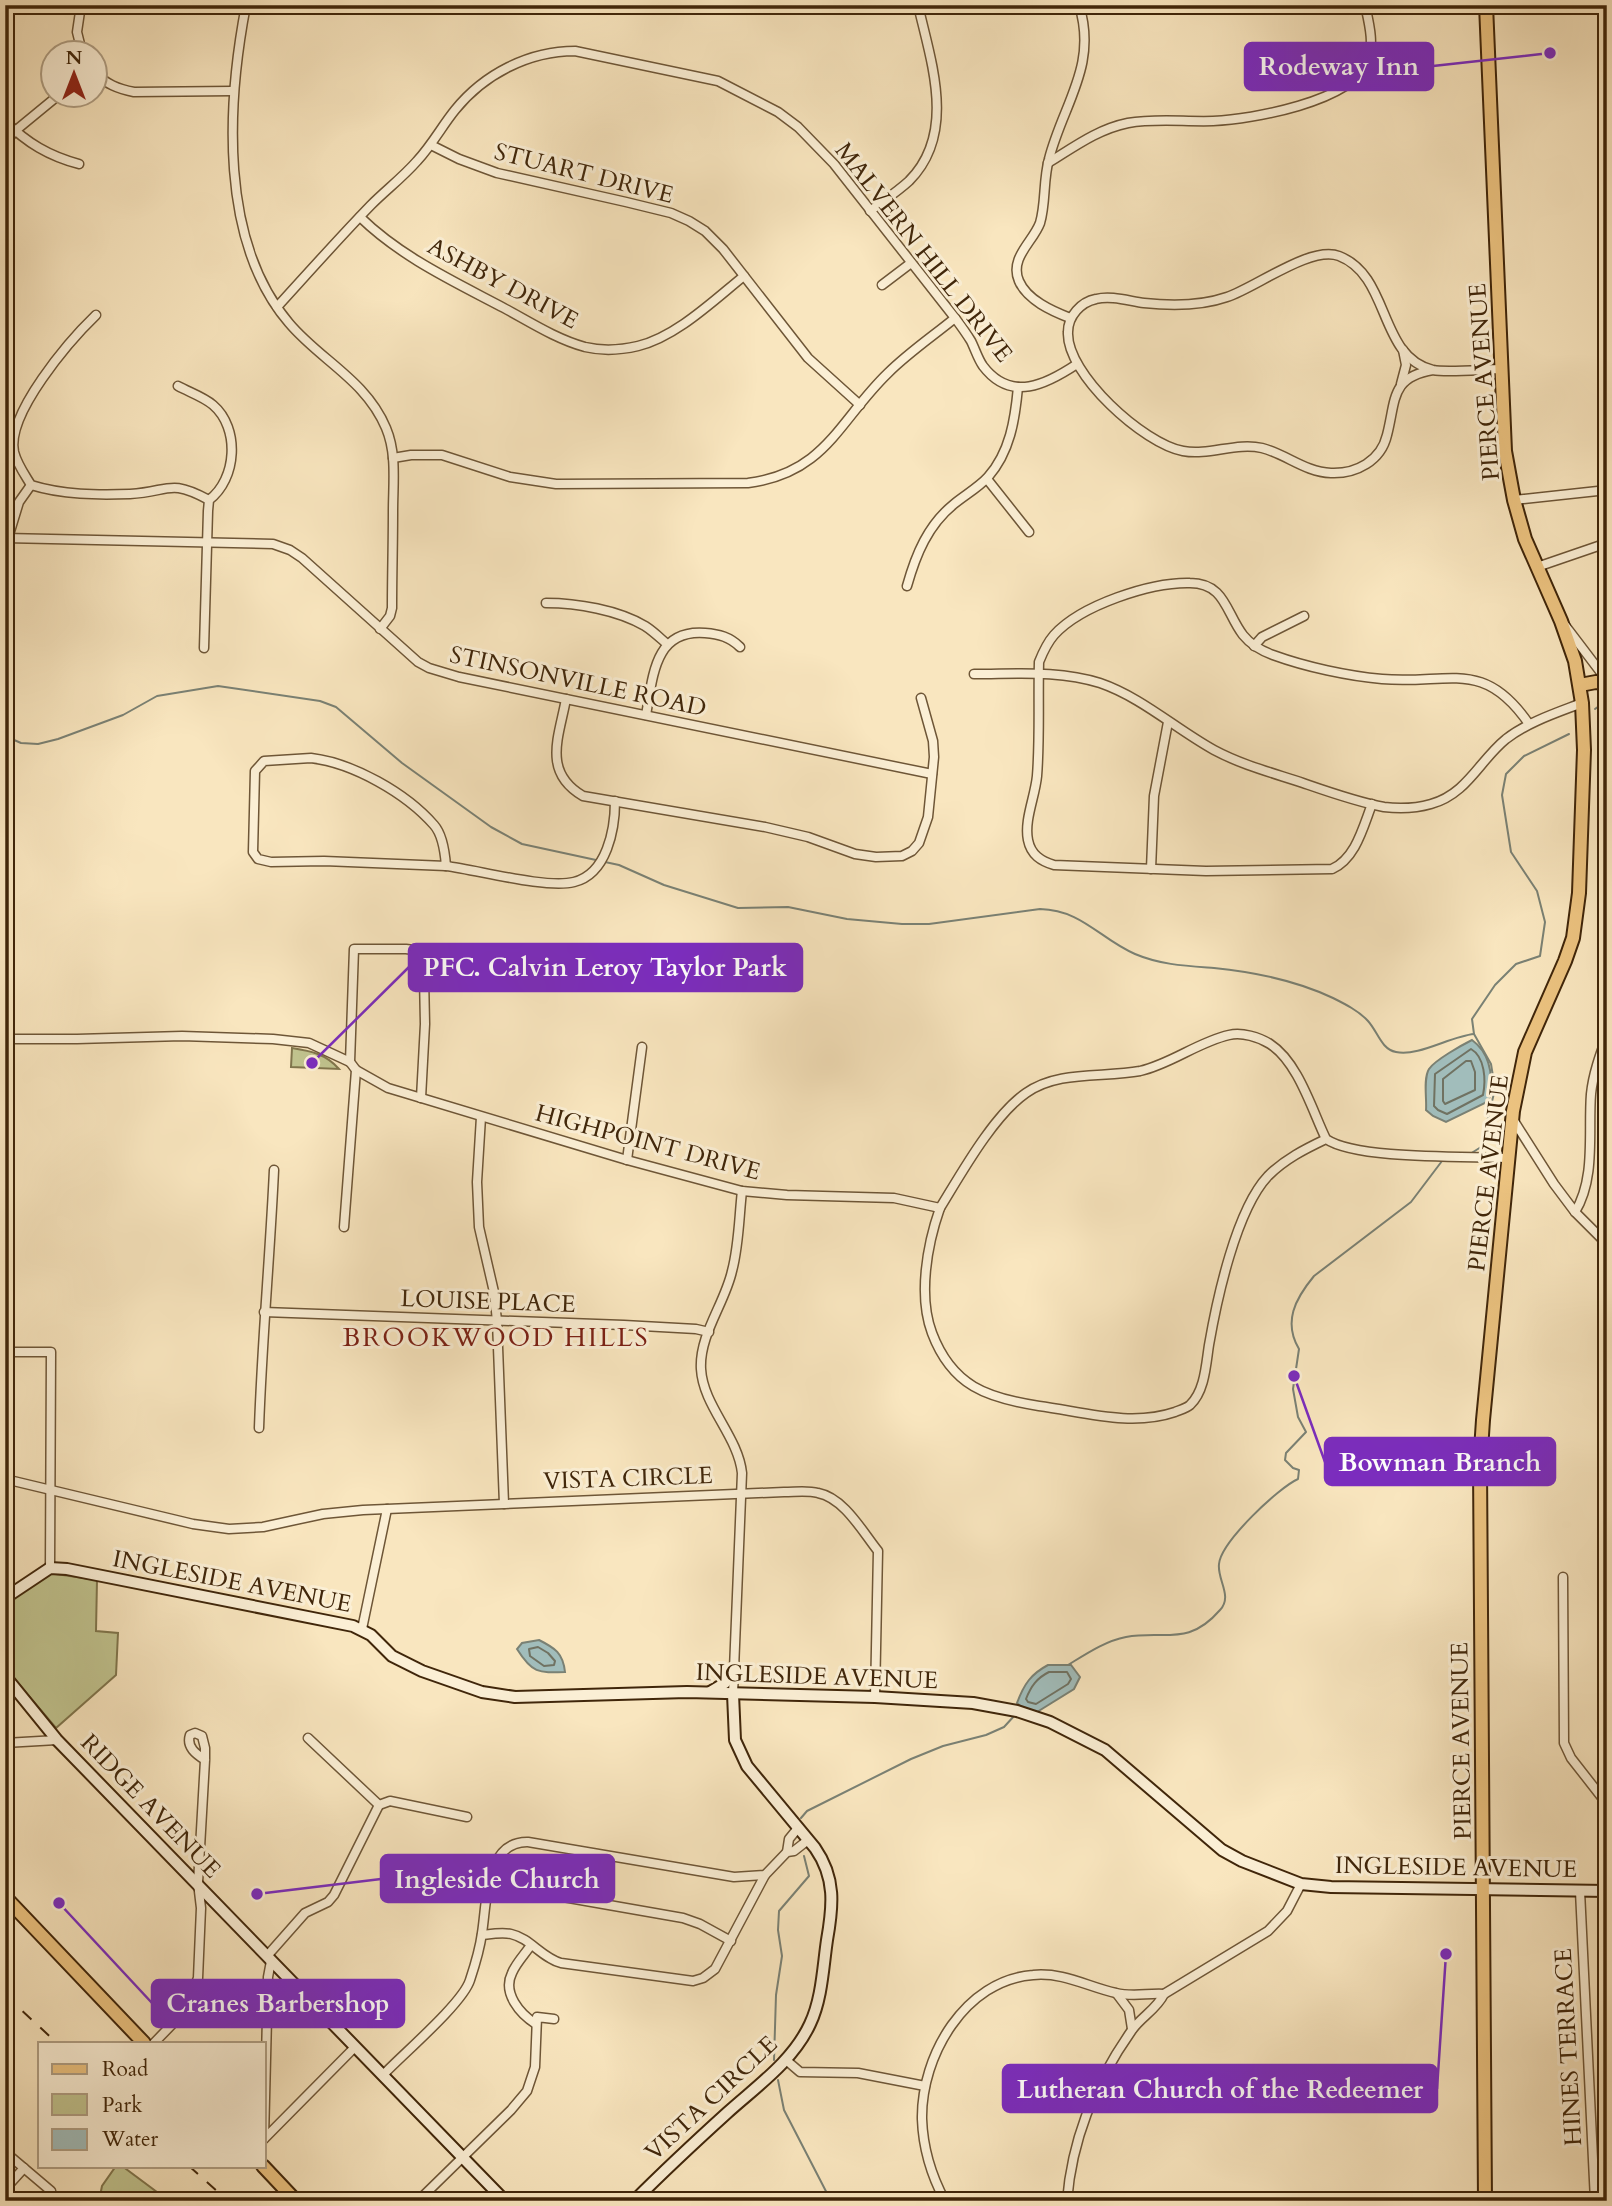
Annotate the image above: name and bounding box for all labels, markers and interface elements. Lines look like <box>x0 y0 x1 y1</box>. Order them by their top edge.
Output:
north arrow <box>38 38 108 108</box>
callout: Rodeway Inn <box>1245 43 1433 90</box>
text: N <box>66 45 83 71</box>
text: Rodeway Inn <box>1259 49 1420 84</box>
street label: STUART DRIVE <box>491 135 677 212</box>
street label: MALVERN HILL DRIVE <box>827 135 1020 369</box>
street label: ASHBY DRIVE <box>421 230 584 337</box>
street label: PIERCE AVENUE <box>1461 282 1508 482</box>
street label: STINSONVILLE ROAD <box>447 638 709 725</box>
callout: PFC. Calvin Leroy Taylor Park <box>409 944 802 991</box>
text: PFC. Calvin Leroy Taylor Park <box>423 950 788 985</box>
street label: PIERCE AVENUE <box>1460 1073 1517 1273</box>
street label: HIGHPOINT DRIVE <box>532 1097 764 1188</box>
street label: LOUISE PLACE <box>400 1282 576 1321</box>
district label: BROOKWOOD HILLS <box>343 1320 649 1355</box>
callout: Bowman Branch <box>1325 1438 1555 1485</box>
text: Bowman Branch <box>1339 1445 1541 1480</box>
street label: VISTA CIRCLE <box>543 1459 713 1498</box>
street label: INGLESIDE AVENUE <box>110 1542 354 1621</box>
street label: PIERCE AVENUE <box>1443 1642 1480 1840</box>
street label: INGLESIDE AVENUE <box>695 1656 939 1697</box>
street label: RIDGE AVENUE <box>73 1727 228 1886</box>
street label: INGLESIDE AVENUE <box>1335 1849 1577 1886</box>
callout: Ingleside Church <box>381 1855 614 1902</box>
text: Ingleside Church <box>394 1862 600 1897</box>
street label: HINES TERRACE <box>1547 1947 1590 2147</box>
callout: Cranes Barbershop <box>152 1980 404 2027</box>
text: Cranes Barbershop <box>166 1986 390 2021</box>
street label: VISTA CIRCLE <box>638 2028 785 2168</box>
legend <box>38 2042 266 2168</box>
text: Road <box>102 2055 148 2084</box>
callout: Lutheran Church of the Redeemer <box>1003 2065 1437 2112</box>
text: Lutheran Church of the Redeemer <box>1017 2072 1424 2107</box>
text: Park <box>102 2091 143 2120</box>
text: Water <box>101 2125 158 2154</box>

